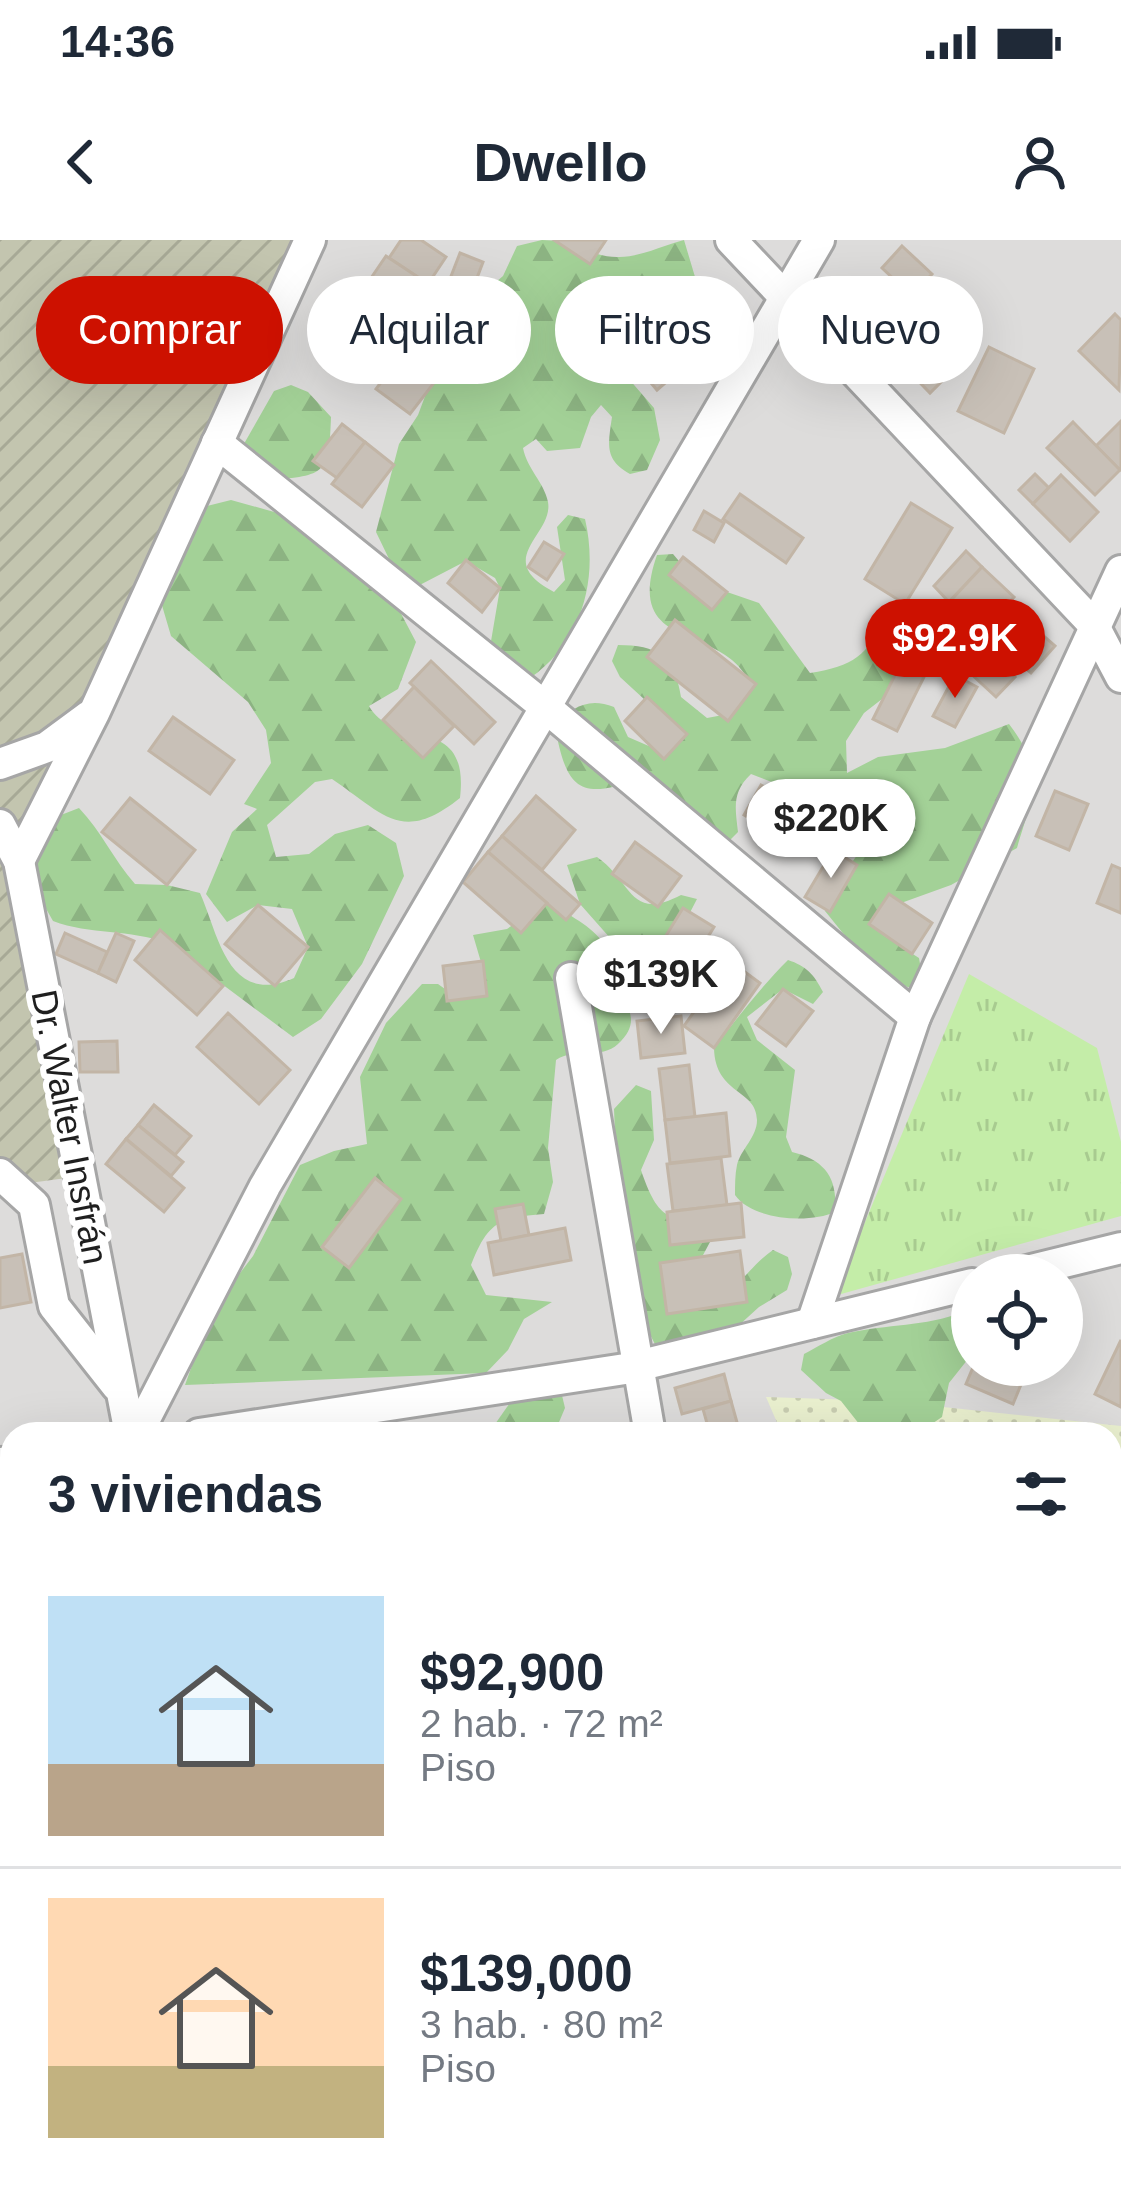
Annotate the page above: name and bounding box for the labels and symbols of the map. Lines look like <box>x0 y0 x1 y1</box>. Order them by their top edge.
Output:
pin: $92.9K <box>857 599 1053 701</box>
pin: $220K <box>747 779 915 881</box>
pin: $139K <box>577 935 745 1037</box>
street label: Dr. Walter Insfrán <box>23 986 117 1268</box>

